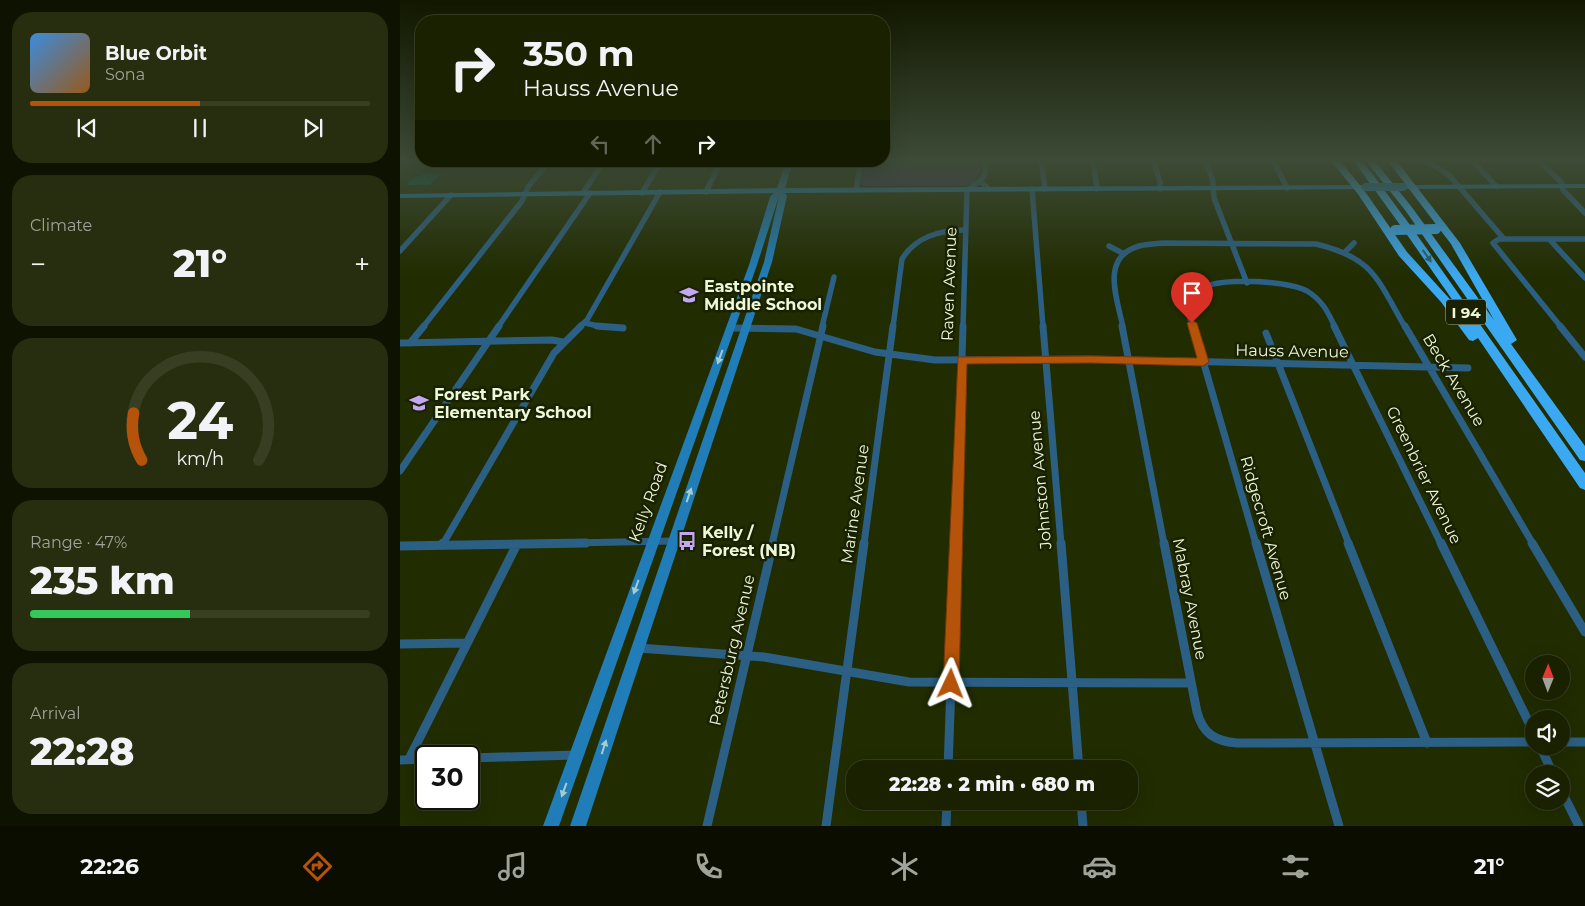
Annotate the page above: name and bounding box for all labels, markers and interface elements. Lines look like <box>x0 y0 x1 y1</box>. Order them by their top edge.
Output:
text: 350 m <box>523 32 635 75</box>
icon: right <box>440 35 505 100</box>
text: Blue Orbit <box>105 42 207 65</box>
text: Sona <box>105 65 145 84</box>
text: Hauss Avenue <box>523 75 679 102</box>
icon: previous <box>73 114 101 142</box>
icon: pause <box>186 114 214 142</box>
icon: next <box>299 114 327 142</box>
icon: left <box>586 130 614 158</box>
icon: ahead <box>639 130 667 158</box>
icon: right <box>692 130 720 158</box>
text: Climate <box>30 216 92 235</box>
street label: Raven Avenue <box>938 227 960 341</box>
text: 21° <box>173 240 227 287</box>
text: − <box>30 247 46 281</box>
text: + <box>354 247 370 281</box>
one-way arrow <box>1422 249 1432 263</box>
pin <box>1171 272 1213 323</box>
place label: Eastpointe Middle School <box>704 277 822 314</box>
icon: arrive <box>1178 279 1206 307</box>
school or university icon: Eastpointe Middle School <box>678 284 700 306</box>
road number: I 94 <box>1446 300 1486 324</box>
street label: Beck Avenue <box>1419 330 1489 430</box>
street label: Hauss Avenue <box>1235 341 1349 361</box>
one-way arrow <box>716 350 724 365</box>
place label: Forest Park Elementary School <box>434 385 592 422</box>
text: 24 <box>167 389 233 452</box>
school or university icon: Forest Park Elementary School <box>408 392 430 414</box>
street label: Greenbrier Avenue <box>1382 403 1466 547</box>
street label: Johnston Avenue <box>1024 410 1056 551</box>
street label: Marine Avenue <box>837 443 873 565</box>
text: km/h <box>176 448 224 469</box>
street label: Ridgecroft Avenue <box>1236 454 1296 602</box>
street label: Kelly Road <box>625 459 671 545</box>
one-way arrow <box>686 488 693 503</box>
place label: Kelly / Forest (NB) <box>702 523 796 560</box>
bus stop icon: Kelly / Forest (NB) <box>676 530 698 552</box>
text: Range · 47% <box>30 533 127 552</box>
street label: Mabray Avenue <box>1169 536 1211 662</box>
text: 235 km <box>30 557 175 604</box>
street label: Petersburg Avenue <box>705 573 759 727</box>
one-way arrow <box>632 580 640 595</box>
north arrow <box>1525 655 1570 700</box>
map controls <box>1525 655 1570 810</box>
position arrow <box>924 657 976 709</box>
text: Arrival <box>30 704 80 723</box>
button: sound <box>1525 710 1570 755</box>
text: 22:28 <box>30 728 134 775</box>
one-way arrow <box>601 739 609 754</box>
speed limit sign: 30 <box>415 745 480 810</box>
button: layers <box>1525 765 1570 810</box>
text: 22:28 · 2 min · 680 m <box>889 773 1095 796</box>
one-way arrow <box>560 782 567 797</box>
icon: directions <box>300 849 335 884</box>
icon: music <box>495 849 530 884</box>
icon: phone <box>691 849 726 884</box>
icon: climate <box>887 849 922 884</box>
icon: car <box>1082 849 1117 884</box>
icon: filters <box>1278 849 1313 884</box>
text: 22:26 <box>80 853 139 880</box>
text: 21° <box>1474 853 1505 880</box>

